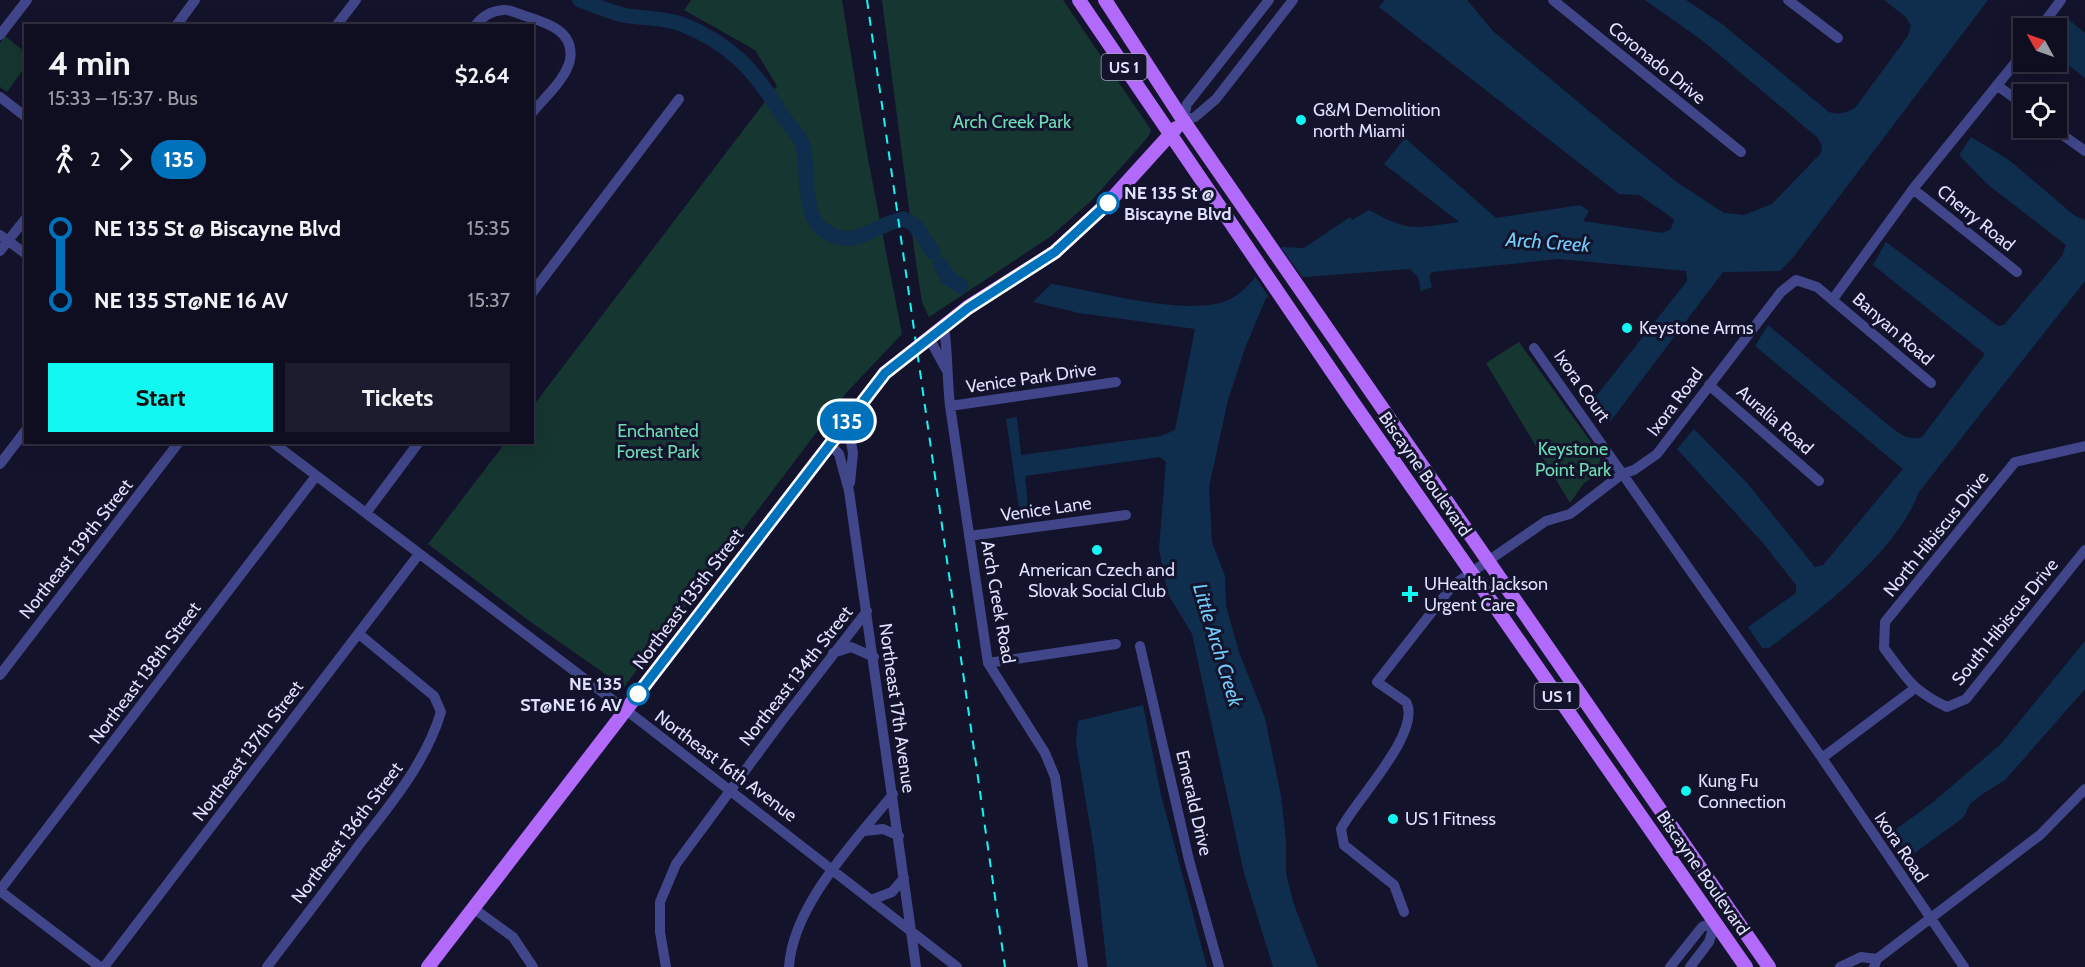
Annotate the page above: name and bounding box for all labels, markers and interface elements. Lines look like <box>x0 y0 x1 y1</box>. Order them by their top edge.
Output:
street label: Coronado Drive <box>1604 17 1710 109</box>
north arrow <box>2013 18 2067 72</box>
map controls <box>2013 18 2067 138</box>
text: 4 min <box>48 43 131 83</box>
road number: US 1 <box>1102 54 1146 80</box>
text: $2.64 <box>455 62 510 89</box>
button: locate <box>2013 84 2067 138</box>
text: 15:33 – 15:37 · Bus <box>48 86 198 110</box>
place label: G&M Demolition north Miami <box>1313 99 1441 142</box>
park label: Arch Creek Park <box>953 111 1072 133</box>
marker: G&M Demolition north Miami <box>1294 113 1308 127</box>
icon: walk <box>48 143 81 176</box>
icon: forward <box>109 143 142 176</box>
text: 2 <box>90 147 100 171</box>
text: 135 <box>163 147 194 172</box>
street label: Cherry Road <box>1933 180 2019 256</box>
place label: NE 135 St @ Biscayne Blvd <box>1124 182 1232 225</box>
marker: NE 135 St @ Biscayne Blvd <box>1097 192 1119 214</box>
text: NE 135 St @ Biscayne Blvd <box>94 215 341 242</box>
text: 15:35 <box>467 216 510 240</box>
water label: Arch Creek <box>1504 227 1592 257</box>
text: NE 135 ST@NE 16 AV <box>94 287 288 314</box>
text: 15:37 <box>468 288 510 312</box>
street label: Banyan Road <box>1848 288 1938 370</box>
place label: Keystone Arms <box>1639 317 1753 339</box>
marker: Keystone Arms <box>1620 321 1634 335</box>
street label: Ixora Court <box>1549 346 1615 426</box>
street label: Venice Park Drive <box>965 358 1097 398</box>
button: Start <box>48 363 273 432</box>
button: Tickets <box>285 363 510 432</box>
street label: Ixora Road <box>1642 363 1708 441</box>
street label: Auralia Road <box>1732 381 1818 459</box>
line badge: 135 <box>812 402 882 440</box>
street label: Biscayne Boulevard <box>1374 407 1476 541</box>
text: 135 <box>832 409 862 434</box>
park label: Enchanted Forest Park <box>616 420 701 463</box>
park label: Keystone Point Park <box>1535 438 1612 481</box>
street label: North Hibiscus Drive <box>1879 467 1993 601</box>
street label: Northeast 139th Street <box>15 475 137 623</box>
street label: Venice Lane <box>999 492 1093 526</box>
street label: Northeast 135th Street <box>628 524 748 674</box>
street label: Arch Creek Road <box>976 539 1020 665</box>
marker: American Czech and Slovak Social Club <box>1090 543 1104 557</box>
street label: South Hibiscus Drive <box>1947 554 2063 690</box>
place label: American Czech and Slovak Social Club <box>1019 559 1175 602</box>
place label: UHealth Jackson Urgent Care <box>1424 573 1548 616</box>
water label: Little Arch Creek <box>1188 580 1249 711</box>
marker: UHealth Jackson Urgent Care <box>1401 585 1419 603</box>
street label: Northeast 138th Street <box>84 598 206 748</box>
street label: Northeast 134th Street <box>735 602 857 750</box>
street label: Northeast 17th Avenue <box>874 622 920 794</box>
place label: NE 135 ST@NE 16 AV <box>520 673 623 716</box>
street label: Northeast 137th Street <box>188 676 308 826</box>
marker: NE 135 ST@NE 16 AV <box>627 683 649 705</box>
road number: US 1 <box>1534 683 1580 709</box>
street label: Northeast 16th Avenue <box>651 705 801 827</box>
street label: Emerald Drive <box>1171 748 1217 858</box>
street label: Northeast 136th Street <box>287 758 407 908</box>
place label: Kung Fu Connection <box>1698 770 1786 813</box>
marker: Kung Fu Connection <box>1679 784 1693 798</box>
street label: Biscayne Boulevard <box>1652 806 1754 940</box>
place label: US 1 Fitness <box>1405 808 1496 830</box>
street label: Ixora Road <box>1870 808 1932 886</box>
marker: US 1 Fitness <box>1386 812 1400 826</box>

